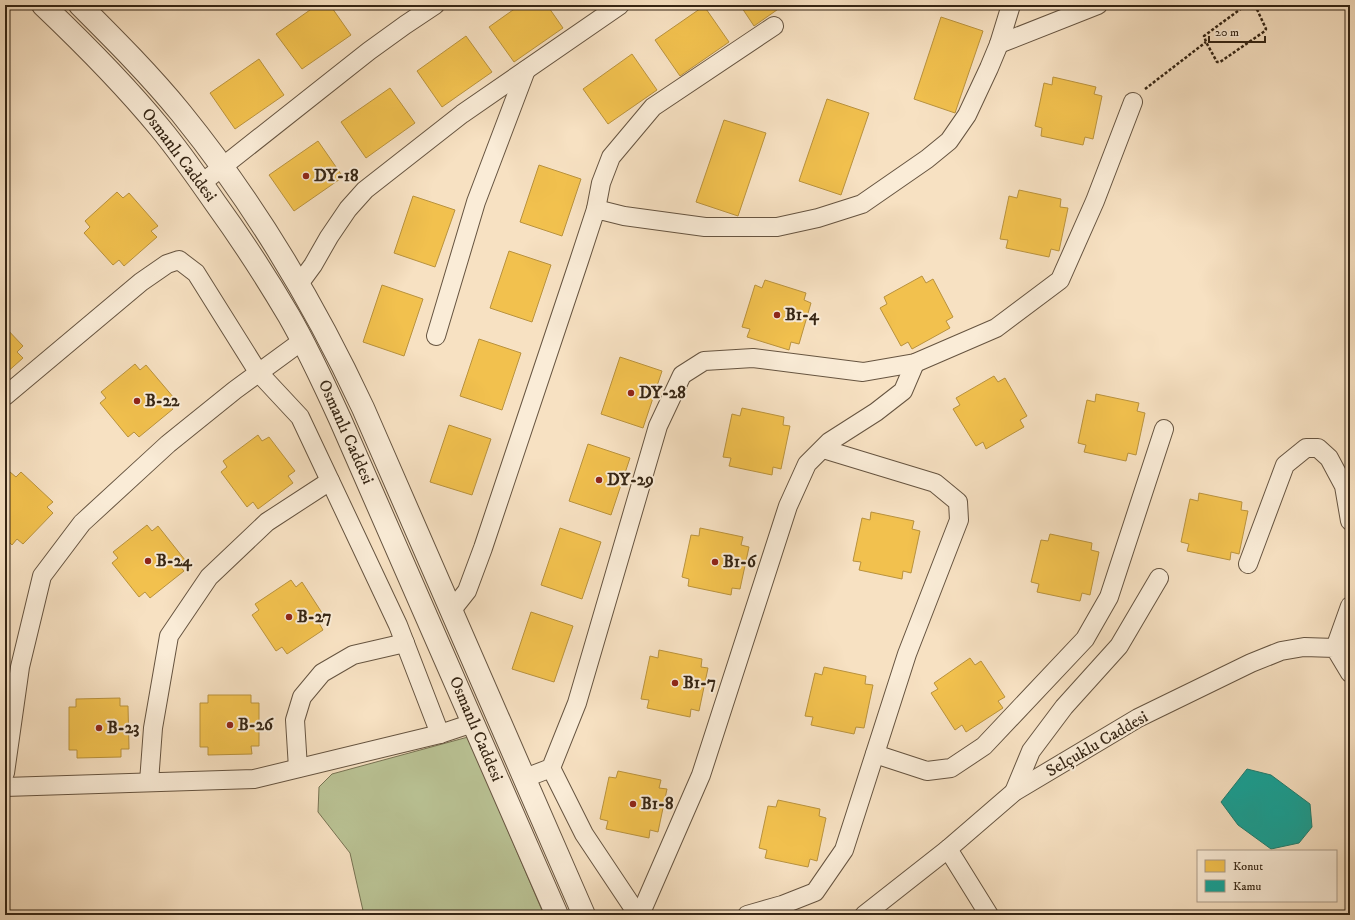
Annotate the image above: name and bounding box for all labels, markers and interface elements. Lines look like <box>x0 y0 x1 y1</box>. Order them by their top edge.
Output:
scale bar <box>1209 18 1265 44</box>
text: 20 m <box>1215 25 1239 40</box>
street label: Osmanlı Caddesi <box>136 104 222 206</box>
place label: DY-18 <box>314 165 359 187</box>
marker: DY-18 <box>301 171 311 181</box>
place label: B1-4 <box>785 304 820 326</box>
marker: B1-4 <box>772 310 782 320</box>
street label: Osmanlı Caddesi <box>313 376 379 488</box>
place label: DY-28 <box>639 382 686 404</box>
marker: DY-28 <box>626 388 636 398</box>
place label: B-22 <box>145 390 180 412</box>
marker: B-22 <box>132 396 142 406</box>
place label: DY-29 <box>607 469 654 491</box>
marker: DY-29 <box>594 475 604 485</box>
place label: B-24 <box>156 550 193 572</box>
place label: B1-6 <box>723 551 757 573</box>
marker: B-24 <box>143 556 153 566</box>
marker: B1-6 <box>710 557 720 567</box>
place label: B-27 <box>297 606 332 628</box>
marker: B-27 <box>284 612 294 622</box>
place label: B1-7 <box>683 672 716 694</box>
street label: Osmanlı Caddesi <box>444 673 508 785</box>
marker: B1-7 <box>670 678 680 688</box>
street label: Selçuklu Caddesi <box>1042 706 1152 782</box>
place label: B-26 <box>238 714 274 736</box>
place label: B-23 <box>107 717 139 739</box>
marker: B-26 <box>225 720 235 730</box>
marker: B-23 <box>94 723 104 733</box>
place label: B1-8 <box>641 793 674 815</box>
marker: B1-8 <box>628 799 638 809</box>
legend <box>1197 850 1337 902</box>
text: Konut <box>1233 859 1263 874</box>
text: Kamu <box>1233 879 1261 894</box>

